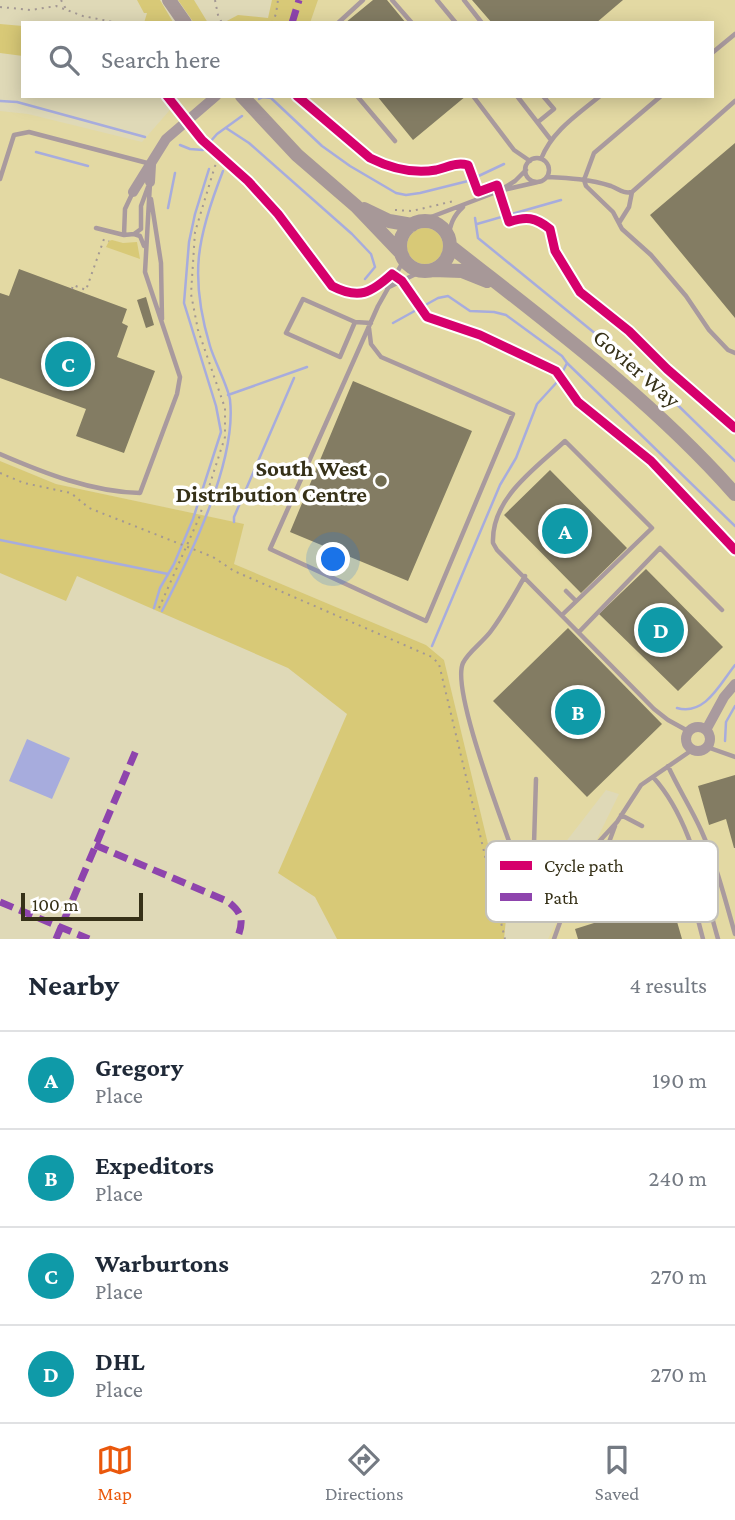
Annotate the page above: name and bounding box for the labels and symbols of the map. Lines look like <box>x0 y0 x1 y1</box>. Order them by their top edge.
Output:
street label: Govier Way <box>588 323 686 413</box>
pin: C <box>45 338 91 390</box>
place label: South West Distribution Centre <box>175 455 368 507</box>
marker: South West Distribution Centre <box>373 473 389 489</box>
pin: A <box>542 505 588 557</box>
your location <box>316 542 350 576</box>
pin: D <box>638 604 684 656</box>
pin: B <box>555 686 601 738</box>
legend <box>486 841 718 922</box>
text: Cycle path <box>544 855 624 876</box>
text: Path <box>544 887 579 908</box>
scale bar <box>21 890 144 922</box>

